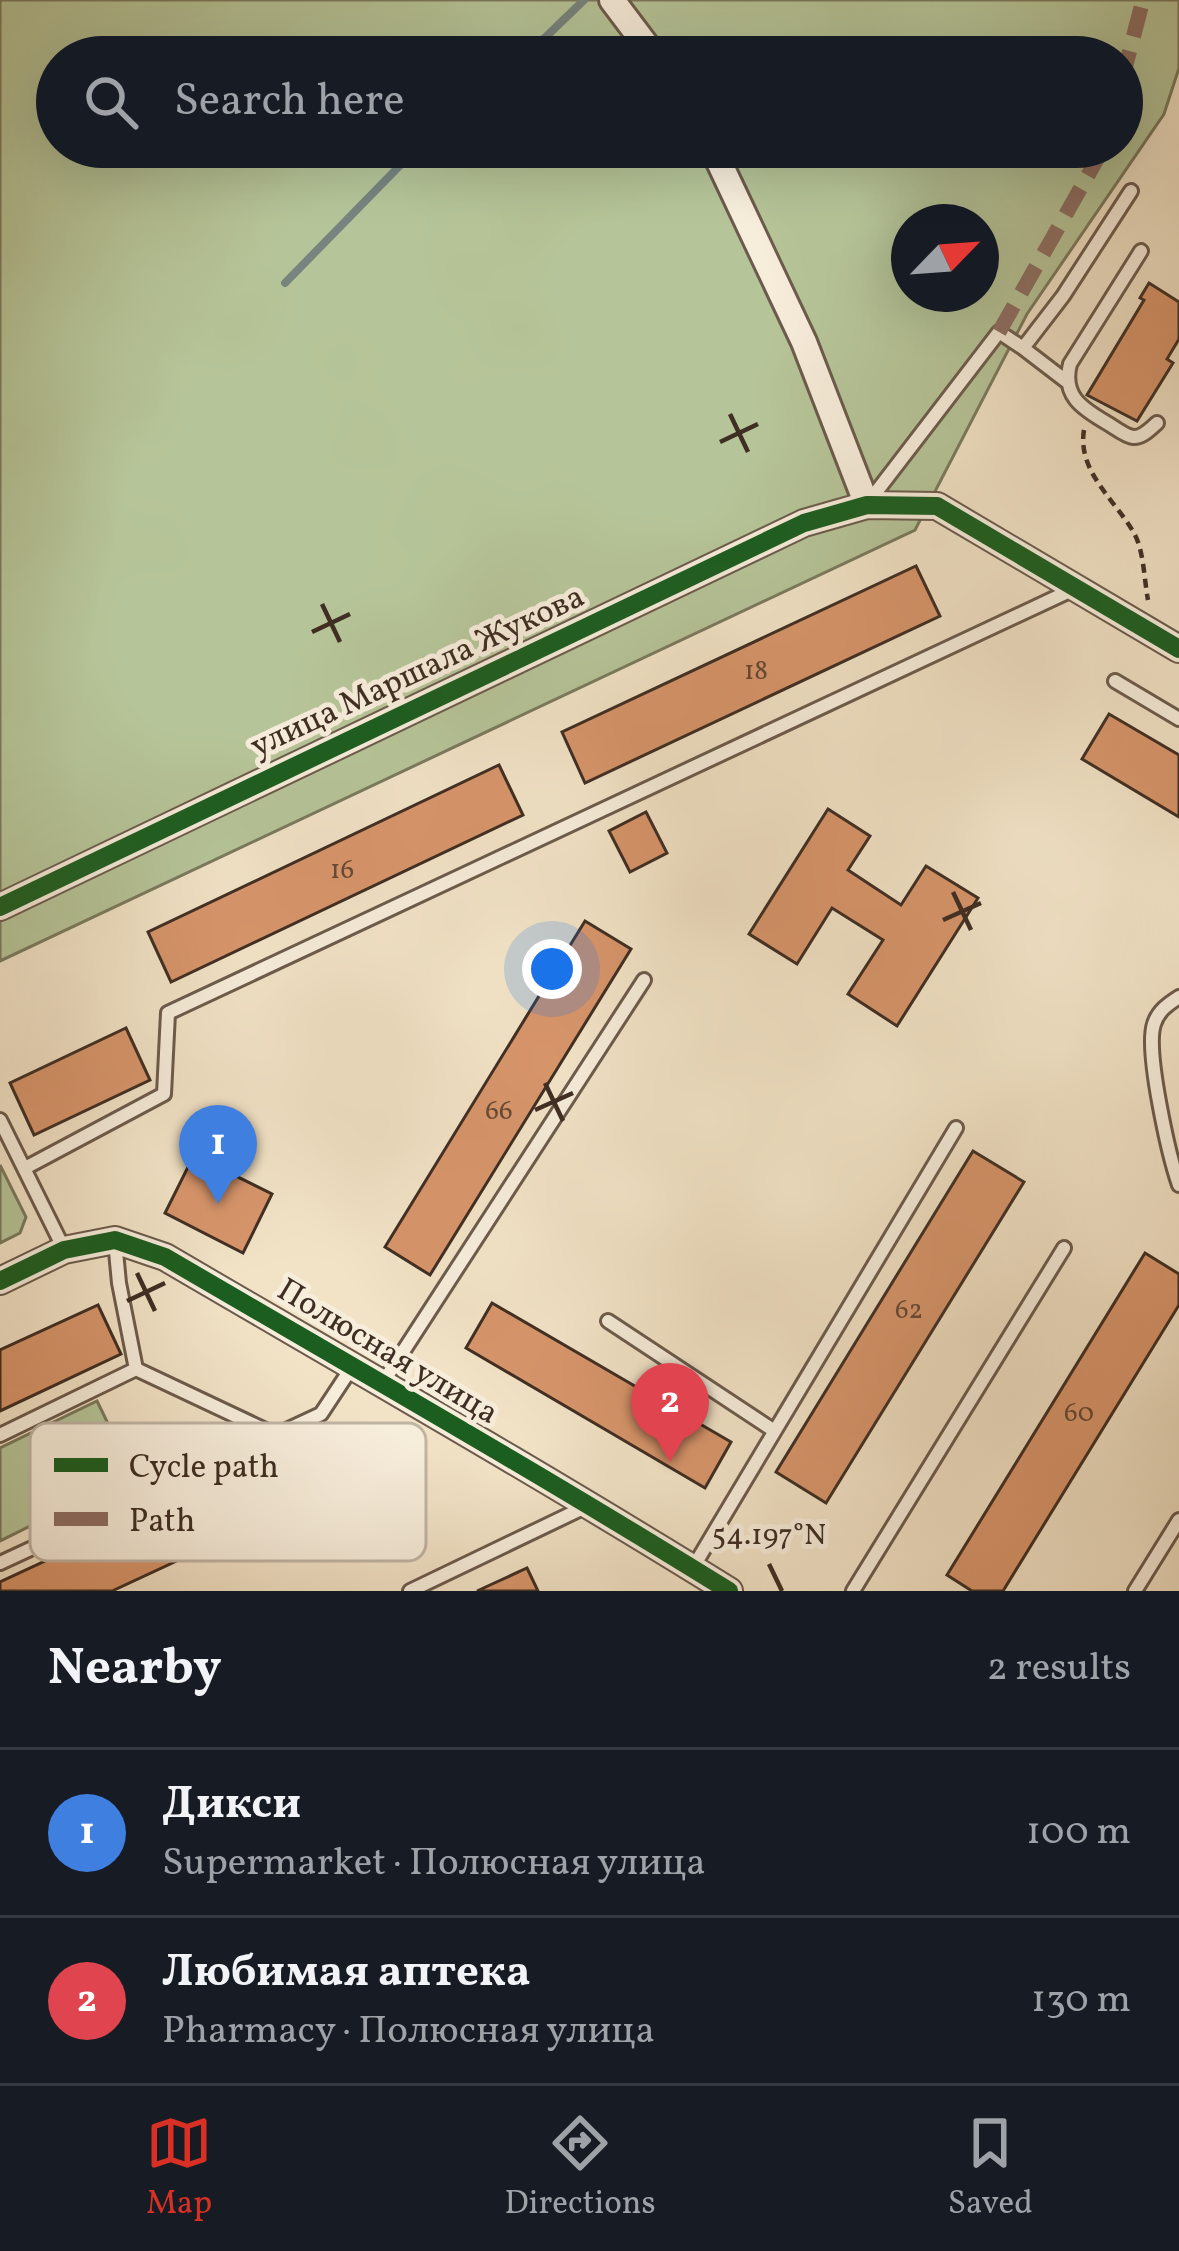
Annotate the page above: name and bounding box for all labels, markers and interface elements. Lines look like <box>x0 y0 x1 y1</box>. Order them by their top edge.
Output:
search box <box>36 36 1143 168</box>
icon: search <box>78 69 144 135</box>
text: Search here <box>174 71 405 134</box>
north arrow <box>891 204 999 312</box>
street label: улица Маршала Жукова <box>243 575 593 771</box>
house number: 18 <box>744 653 768 691</box>
house number: 16 <box>330 852 354 890</box>
your location <box>522 939 582 999</box>
house number: 66 <box>485 1093 513 1131</box>
pin: 1 <box>179 1105 257 1204</box>
street label: Полюсная улица <box>268 1269 506 1437</box>
house number: 62 <box>895 1292 923 1330</box>
pin: 2 <box>631 1363 709 1462</box>
house number: 60 <box>1064 1395 1094 1433</box>
legend <box>30 1423 426 1561</box>
text: Cycle path <box>129 1446 279 1492</box>
text: Path <box>129 1500 195 1546</box>
text: 54.197°N <box>712 1515 826 1557</box>
text: Nearby <box>48 1634 222 1705</box>
text: 2 results <box>987 1642 1131 1696</box>
text: Дикси <box>162 1774 301 1837</box>
text: 1 <box>79 1806 95 1860</box>
text: 100 m <box>1026 1806 1131 1860</box>
text: Supermarket · Полюсная улица <box>162 1837 706 1891</box>
text: Любимая аптека <box>162 1942 531 2005</box>
text: 2 <box>77 1974 97 2028</box>
text: 130 m <box>1031 1974 1131 2028</box>
text: Pharmacy · Полюсная улица <box>162 2005 655 2059</box>
tab: Map <box>146 2110 212 2228</box>
tab: Directions <box>504 2110 656 2228</box>
tab: Saved <box>948 2110 1033 2228</box>

